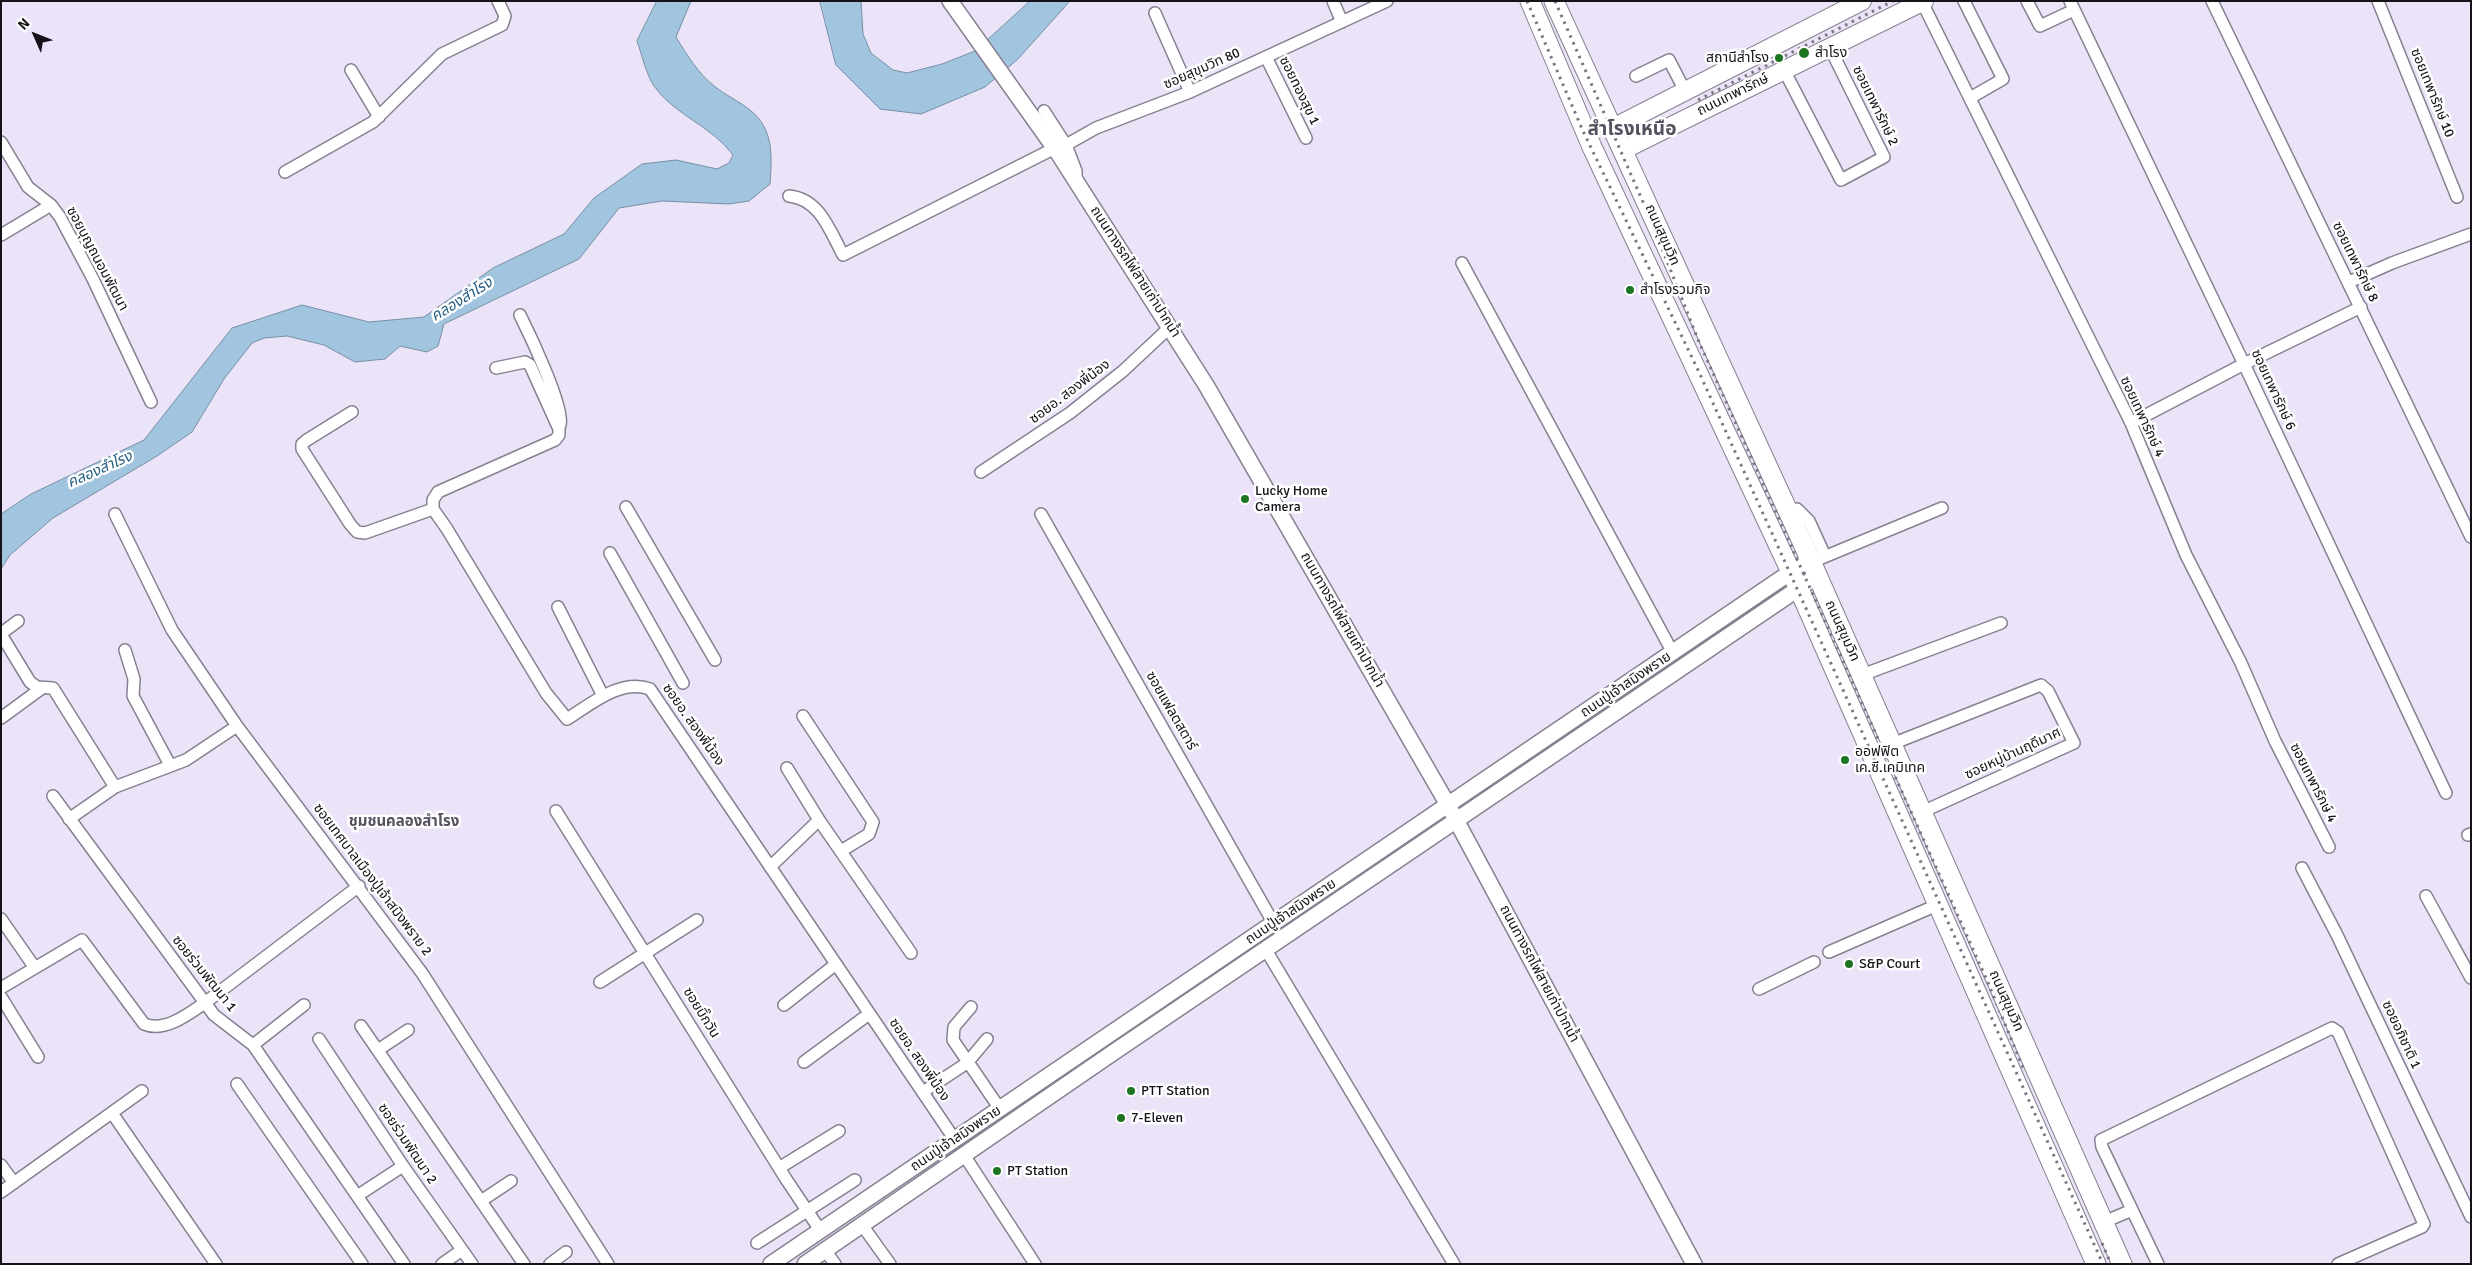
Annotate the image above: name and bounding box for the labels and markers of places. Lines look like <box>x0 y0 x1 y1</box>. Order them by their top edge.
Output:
place label: สำโรง <box>1815 45 1847 61</box>
marker: สำโรง <box>1797 46 1811 60</box>
place label: สถานีสำโรง <box>1706 50 1769 66</box>
marker: สถานีสำโรง <box>1773 52 1785 64</box>
place label: สำโรงรวมกิจ <box>1640 282 1710 298</box>
marker: สำโรงรวมกิจ <box>1624 284 1636 296</box>
place label: Lucky Home Camera <box>1255 483 1328 516</box>
marker: Lucky Home Camera <box>1239 493 1251 505</box>
place label: ออฟฟิต เค.ซี.เคมิเทค <box>1855 744 1925 776</box>
marker: ออฟฟิต เค.ซี.เคมิเทค <box>1839 754 1851 766</box>
place label: S&P Court <box>1859 956 1920 972</box>
marker: S&P Court <box>1843 958 1855 970</box>
place label: PTT Station <box>1141 1083 1210 1099</box>
marker: PTT Station <box>1125 1085 1137 1097</box>
place label: 7-Eleven <box>1131 1110 1183 1126</box>
marker: 7-Eleven <box>1115 1112 1127 1124</box>
place label: PT Station <box>1007 1163 1068 1179</box>
marker: PT Station <box>991 1165 1003 1177</box>

